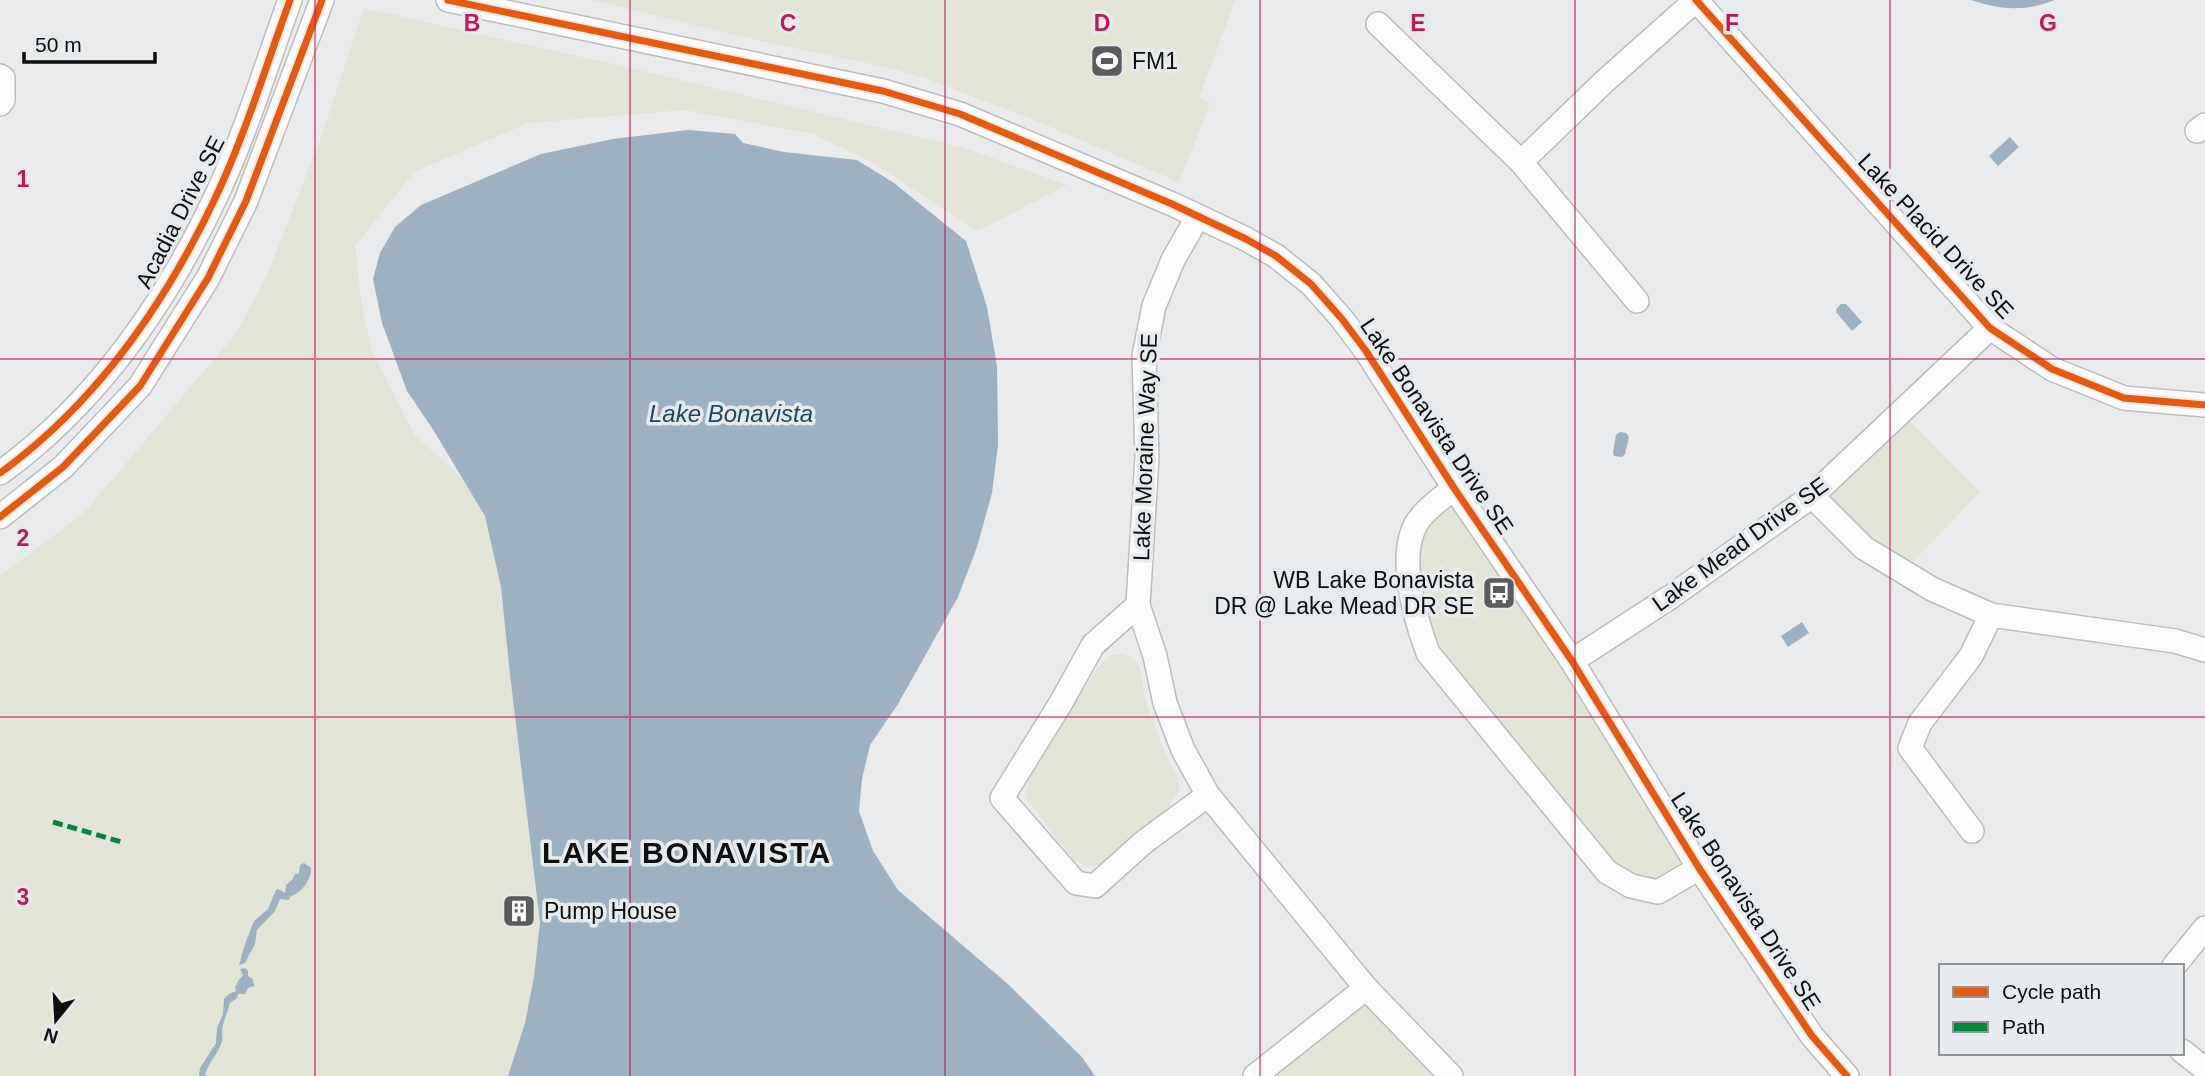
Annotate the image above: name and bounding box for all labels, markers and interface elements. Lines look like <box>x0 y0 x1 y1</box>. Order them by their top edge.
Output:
text: B <box>464 10 480 36</box>
text: C <box>780 10 796 36</box>
text: D <box>1094 10 1110 36</box>
text: E <box>1410 10 1426 36</box>
text: F <box>1725 10 1739 36</box>
text: G <box>2039 10 2057 36</box>
scale bar <box>24 21 156 65</box>
text: 50 m <box>35 33 82 56</box>
sports icon: FM1 <box>1088 42 1126 80</box>
place label: FM1 <box>1132 48 1178 74</box>
street label: Acadia Drive SE <box>130 131 230 293</box>
street label: Lake Placid Drive SE <box>1853 148 2019 324</box>
text: 1 <box>17 166 30 192</box>
street label: Lake Bonavista Drive SE <box>1355 313 1519 539</box>
street label: Lake Moraine Way SE <box>1128 333 1162 561</box>
water label: Lake Bonavista <box>649 400 813 427</box>
street label: Lake Mead Drive SE <box>1647 471 1833 617</box>
text: 2 <box>17 525 29 551</box>
place label: WB Lake Bonavista DR @ Lake Mead DR SE <box>1214 567 1474 619</box>
bus stop icon: WB Lake Bonavista DR @ Lake Mead DR SE <box>1480 574 1518 612</box>
street label: Lake Bonavista Drive SE <box>1666 787 1826 1015</box>
district label: LAKE BONAVISTA <box>542 836 832 869</box>
text: 3 <box>17 884 29 910</box>
building icon: Pump House <box>500 892 538 930</box>
place label: Pump House <box>544 898 677 924</box>
legend <box>1939 964 2184 1055</box>
text: Cycle path <box>2002 980 2101 1003</box>
north arrow <box>21 985 91 1055</box>
text: Path <box>2002 1015 2045 1038</box>
text: N <box>41 1024 61 1048</box>

